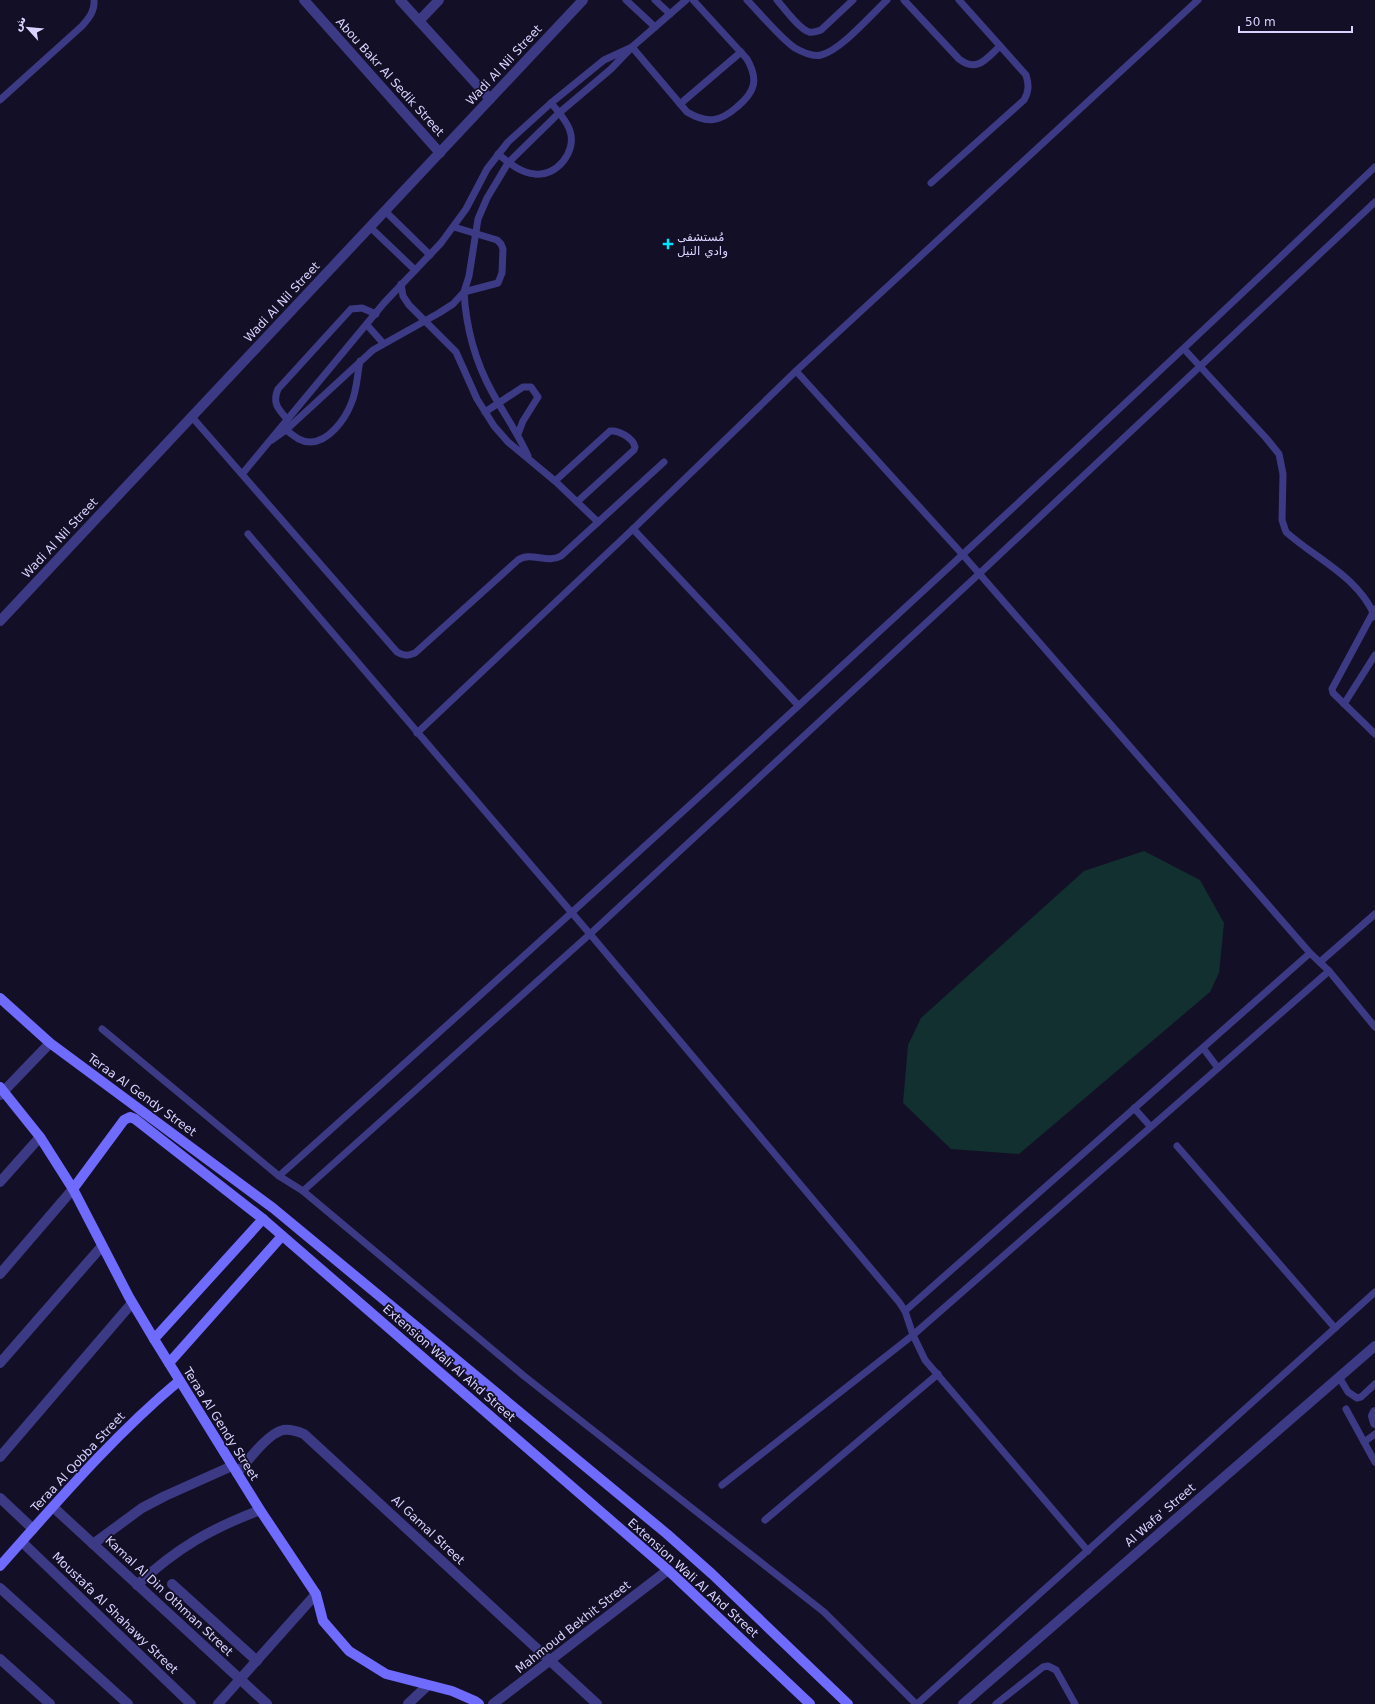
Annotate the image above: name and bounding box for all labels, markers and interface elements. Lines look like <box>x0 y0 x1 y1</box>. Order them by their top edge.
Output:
north arrow <box>8 8 48 48</box>
scale bar <box>1239 8 1352 34</box>
text: ش <box>10 14 29 33</box>
street label: Abou Bakr Al Sedik Street <box>333 15 447 139</box>
text: 50 m <box>1245 15 1276 29</box>
street label: Wadi Al Nil Street <box>463 22 545 108</box>
place label: مُستشفى وادي النيل <box>677 230 728 259</box>
marker: مُستشفى وادي النيل <box>662 238 674 250</box>
street label: Wadi Al Nil Street <box>241 259 323 345</box>
street label: Wadi Al Nil Street <box>19 495 101 581</box>
street label: Teraa Al Gendy Street <box>84 1050 199 1139</box>
street label: Extension Wali Al Ahd Street <box>380 1302 518 1424</box>
street label: Teraa Al Gendy Street <box>180 1364 262 1483</box>
street label: Teraa Al Qobba Street <box>27 1409 128 1515</box>
street label: Al Wafa' Street <box>1122 1480 1198 1549</box>
street label: Al Gamal Street <box>389 1493 468 1568</box>
street label: Extension Wali Al Ahd Street <box>625 1516 761 1641</box>
street label: Kamal Al Din Othman Street <box>102 1533 236 1659</box>
street label: Moustafa Al Shahawy Street <box>49 1549 181 1677</box>
street label: Mahmoud Bekhit Street <box>513 1578 633 1676</box>

